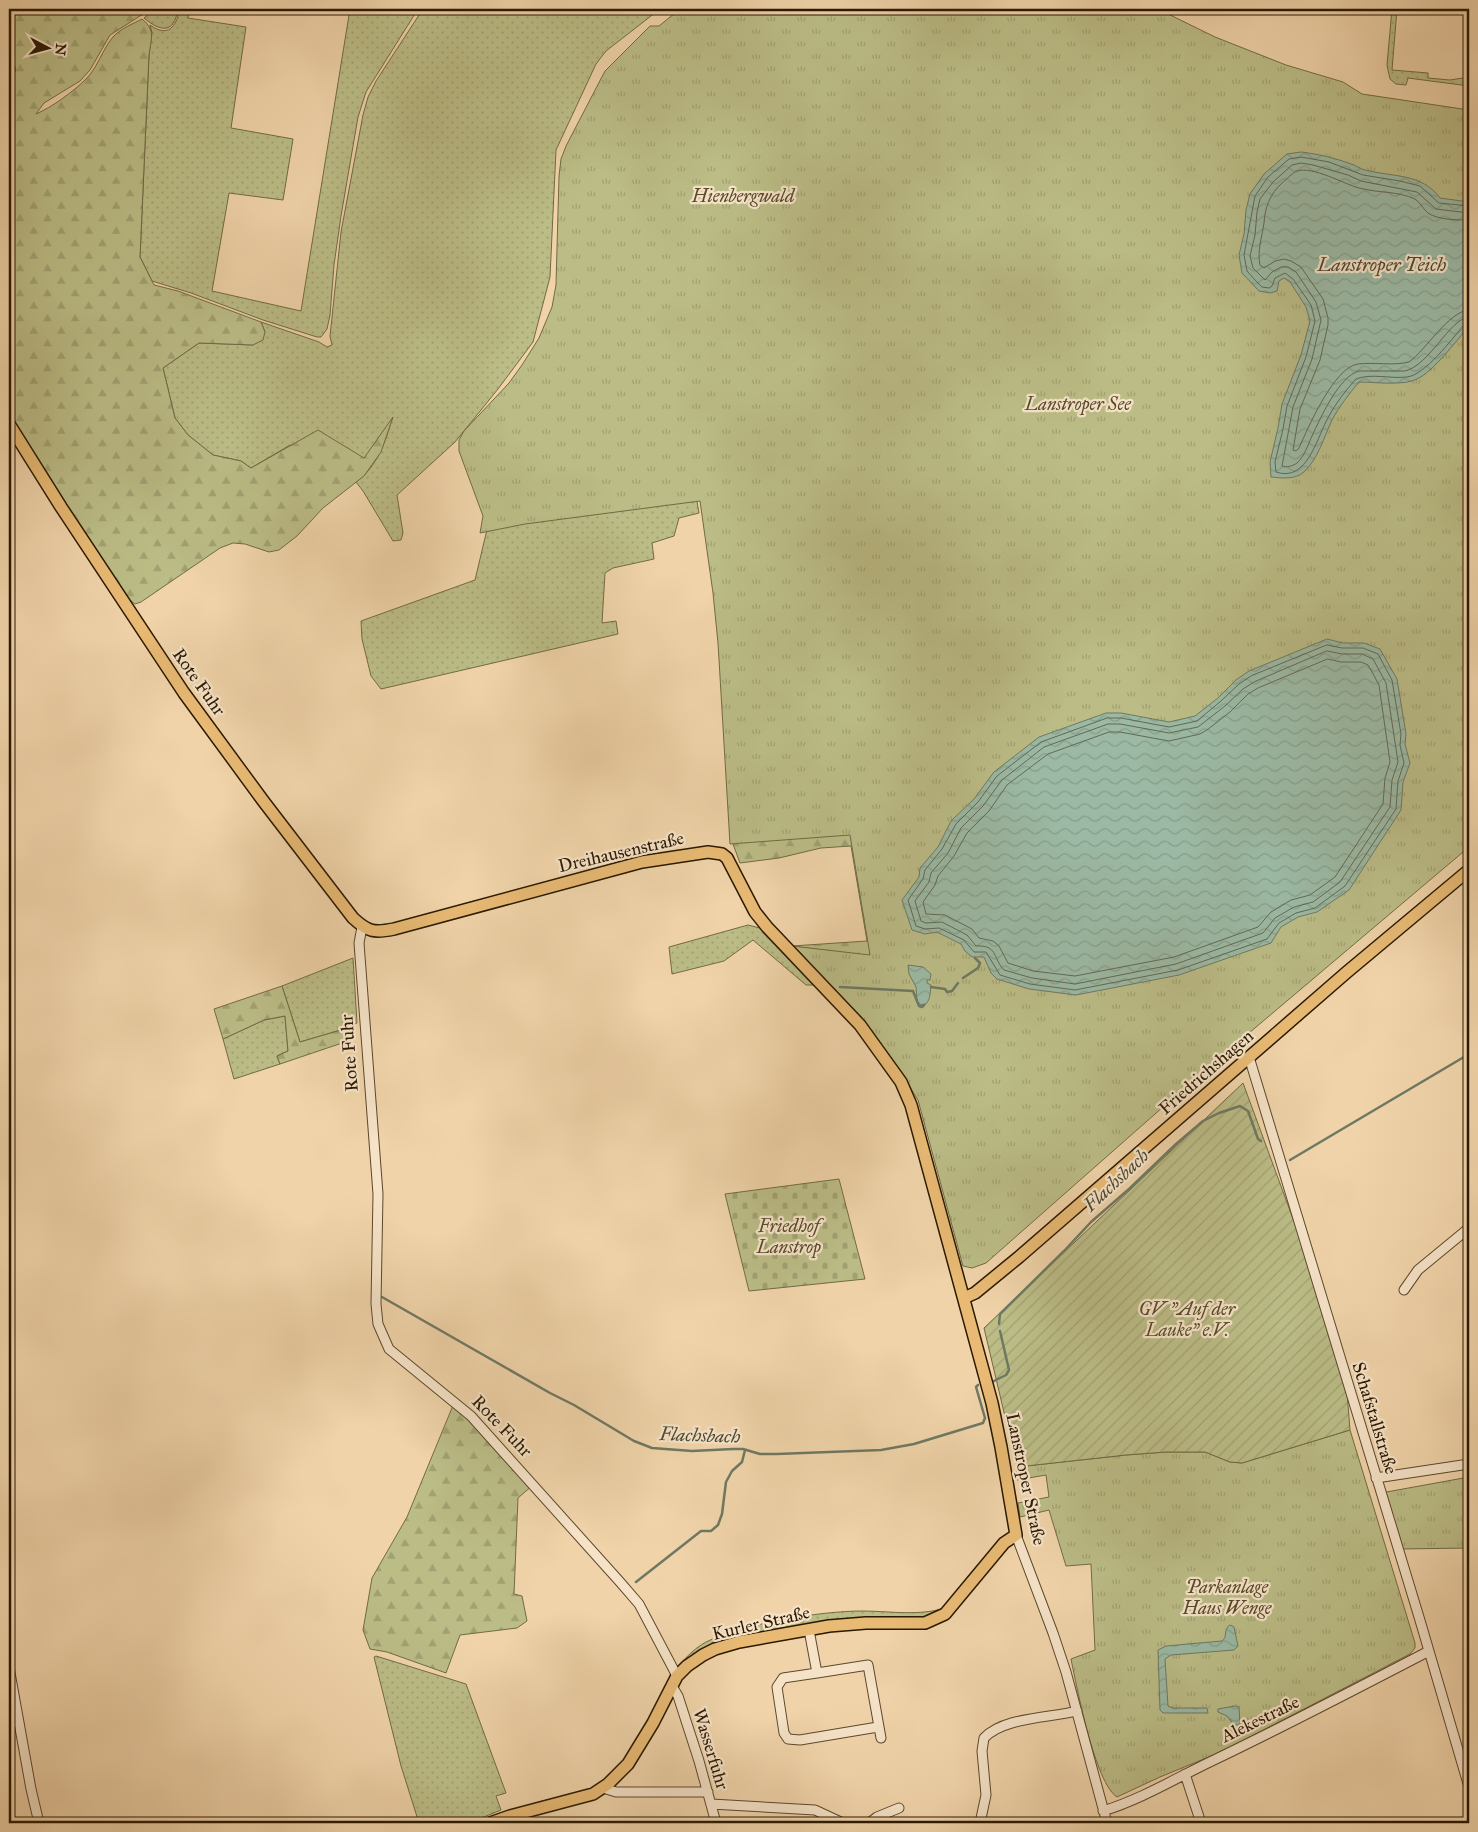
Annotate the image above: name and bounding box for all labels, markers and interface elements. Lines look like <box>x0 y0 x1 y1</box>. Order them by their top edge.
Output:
north arrow <box>22 22 72 72</box>
text: N <box>51 43 70 56</box>
park label: Hienbergwald <box>691 185 796 207</box>
water label: Lanstroper Teich <box>1317 253 1446 277</box>
park label: Lanstroper See <box>1024 393 1132 416</box>
street label: Rote Fuhr <box>168 644 230 720</box>
street label: Dreihausenstraße <box>556 827 686 877</box>
street label: Rote Fuhr <box>335 1013 363 1092</box>
street label: Friedrichshagen <box>1154 1025 1259 1120</box>
water label: Flachsbach <box>1078 1144 1153 1217</box>
park label: Friedhof Lanstrop <box>756 1215 825 1259</box>
park label: GV "Auf der Lauke" e.V. <box>1139 1298 1237 1341</box>
street label: Schafstallstraße <box>1348 1359 1402 1477</box>
street label: Rote Fuhr <box>467 1391 537 1462</box>
street label: Lanstroper Straße <box>1001 1411 1051 1547</box>
water label: Flachsbach <box>658 1422 741 1448</box>
park label: Parkanlage Haus Wenge <box>1181 1576 1273 1619</box>
street label: Kurler Straße <box>710 1601 812 1645</box>
street label: Alekestraße <box>1216 1691 1303 1748</box>
street label: Wasserfuhr <box>688 1706 734 1792</box>

